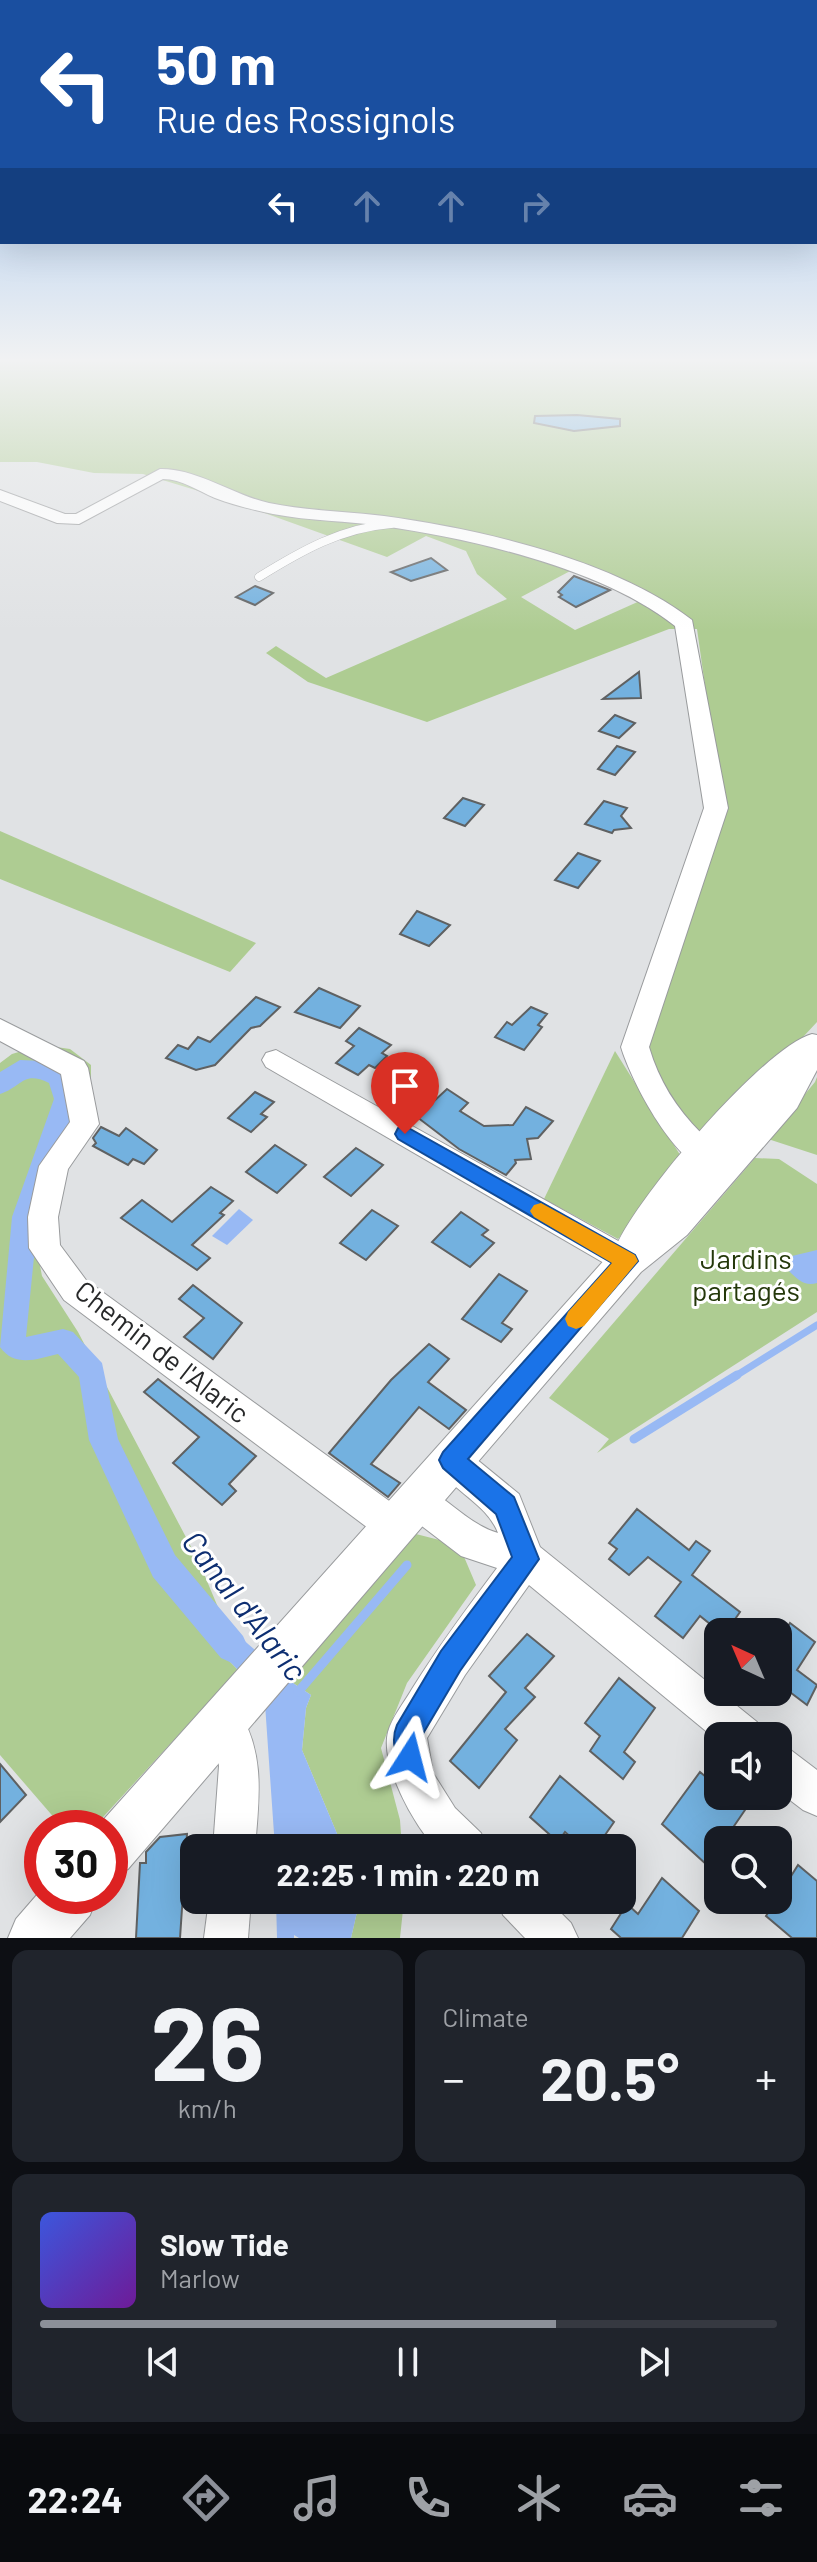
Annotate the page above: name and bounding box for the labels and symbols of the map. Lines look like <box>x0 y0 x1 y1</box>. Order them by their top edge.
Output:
pin <box>371 1052 439 1134</box>
park label: Jardins partagés <box>692 1241 800 1307</box>
street label: Chemin de l'Alaric <box>69 1273 257 1430</box>
water label: Canal d'Alaric <box>175 1522 316 1687</box>
north arrow <box>704 1618 792 1706</box>
position arrow <box>368 1715 452 1799</box>
speed limit sign: 30 <box>24 1810 128 1914</box>

